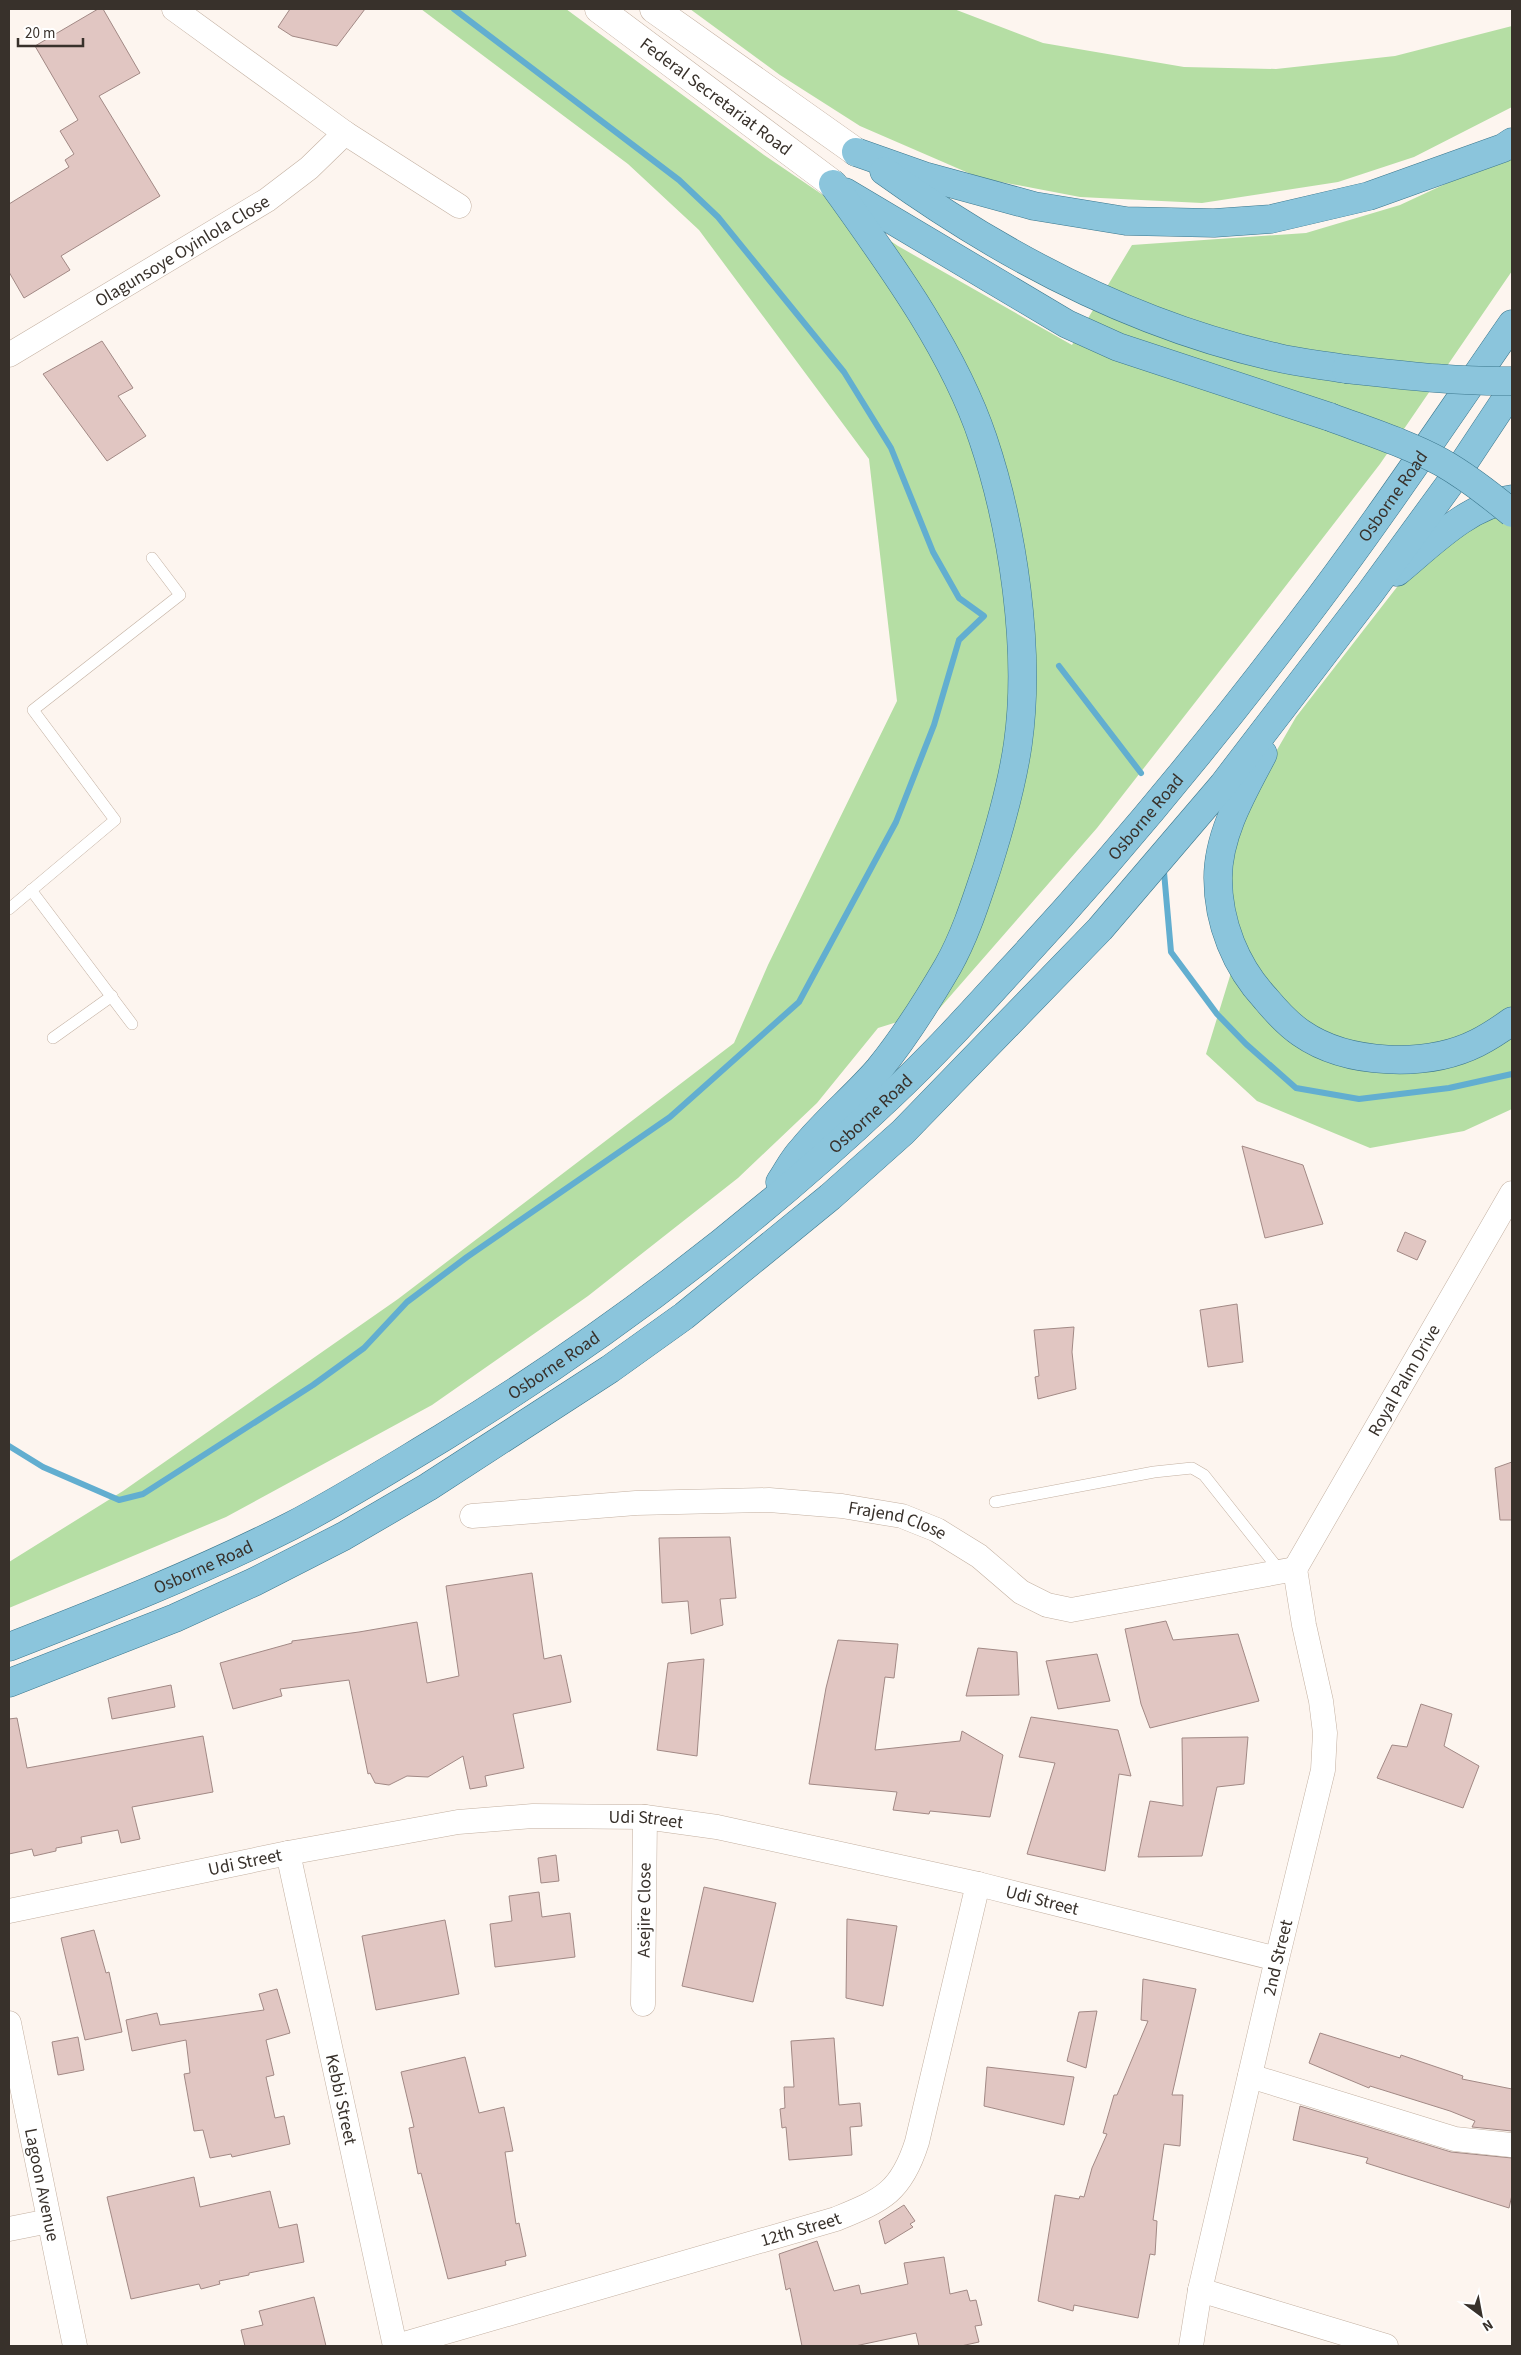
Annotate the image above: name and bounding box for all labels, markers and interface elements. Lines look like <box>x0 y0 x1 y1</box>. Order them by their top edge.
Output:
scale bar <box>18 15 82 47</box>
text: 20 m <box>25 23 55 44</box>
street label: Federal Secretariat Road <box>635 31 797 162</box>
street label: Olagunsoye Oyinlola Close <box>90 189 274 313</box>
street label: Osborne Road <box>1352 446 1434 547</box>
street label: Osborne Road <box>1102 768 1189 866</box>
street label: Osborne Road <box>823 1068 918 1159</box>
street label: Royal Palm Drive <box>1362 1319 1446 1441</box>
street label: Osborne Road <box>503 1325 605 1406</box>
street label: Frajend Close <box>846 1495 952 1546</box>
street label: Osborne Road <box>150 1534 257 1600</box>
street label: Udi Street <box>608 1804 685 1835</box>
street label: Udi Street <box>206 1842 284 1882</box>
street label: Asejire Close <box>631 1862 657 1958</box>
street label: Udi Street <box>1003 1879 1081 1921</box>
street label: 2nd Street <box>1256 1917 1299 1998</box>
street label: Kebbi Street <box>319 2051 363 2147</box>
street label: Lagoon Avenue <box>18 2126 66 2244</box>
street label: 12th Street <box>757 2206 845 2253</box>
north arrow <box>1456 2290 1506 2340</box>
text: N <box>1478 2314 1497 2336</box>

